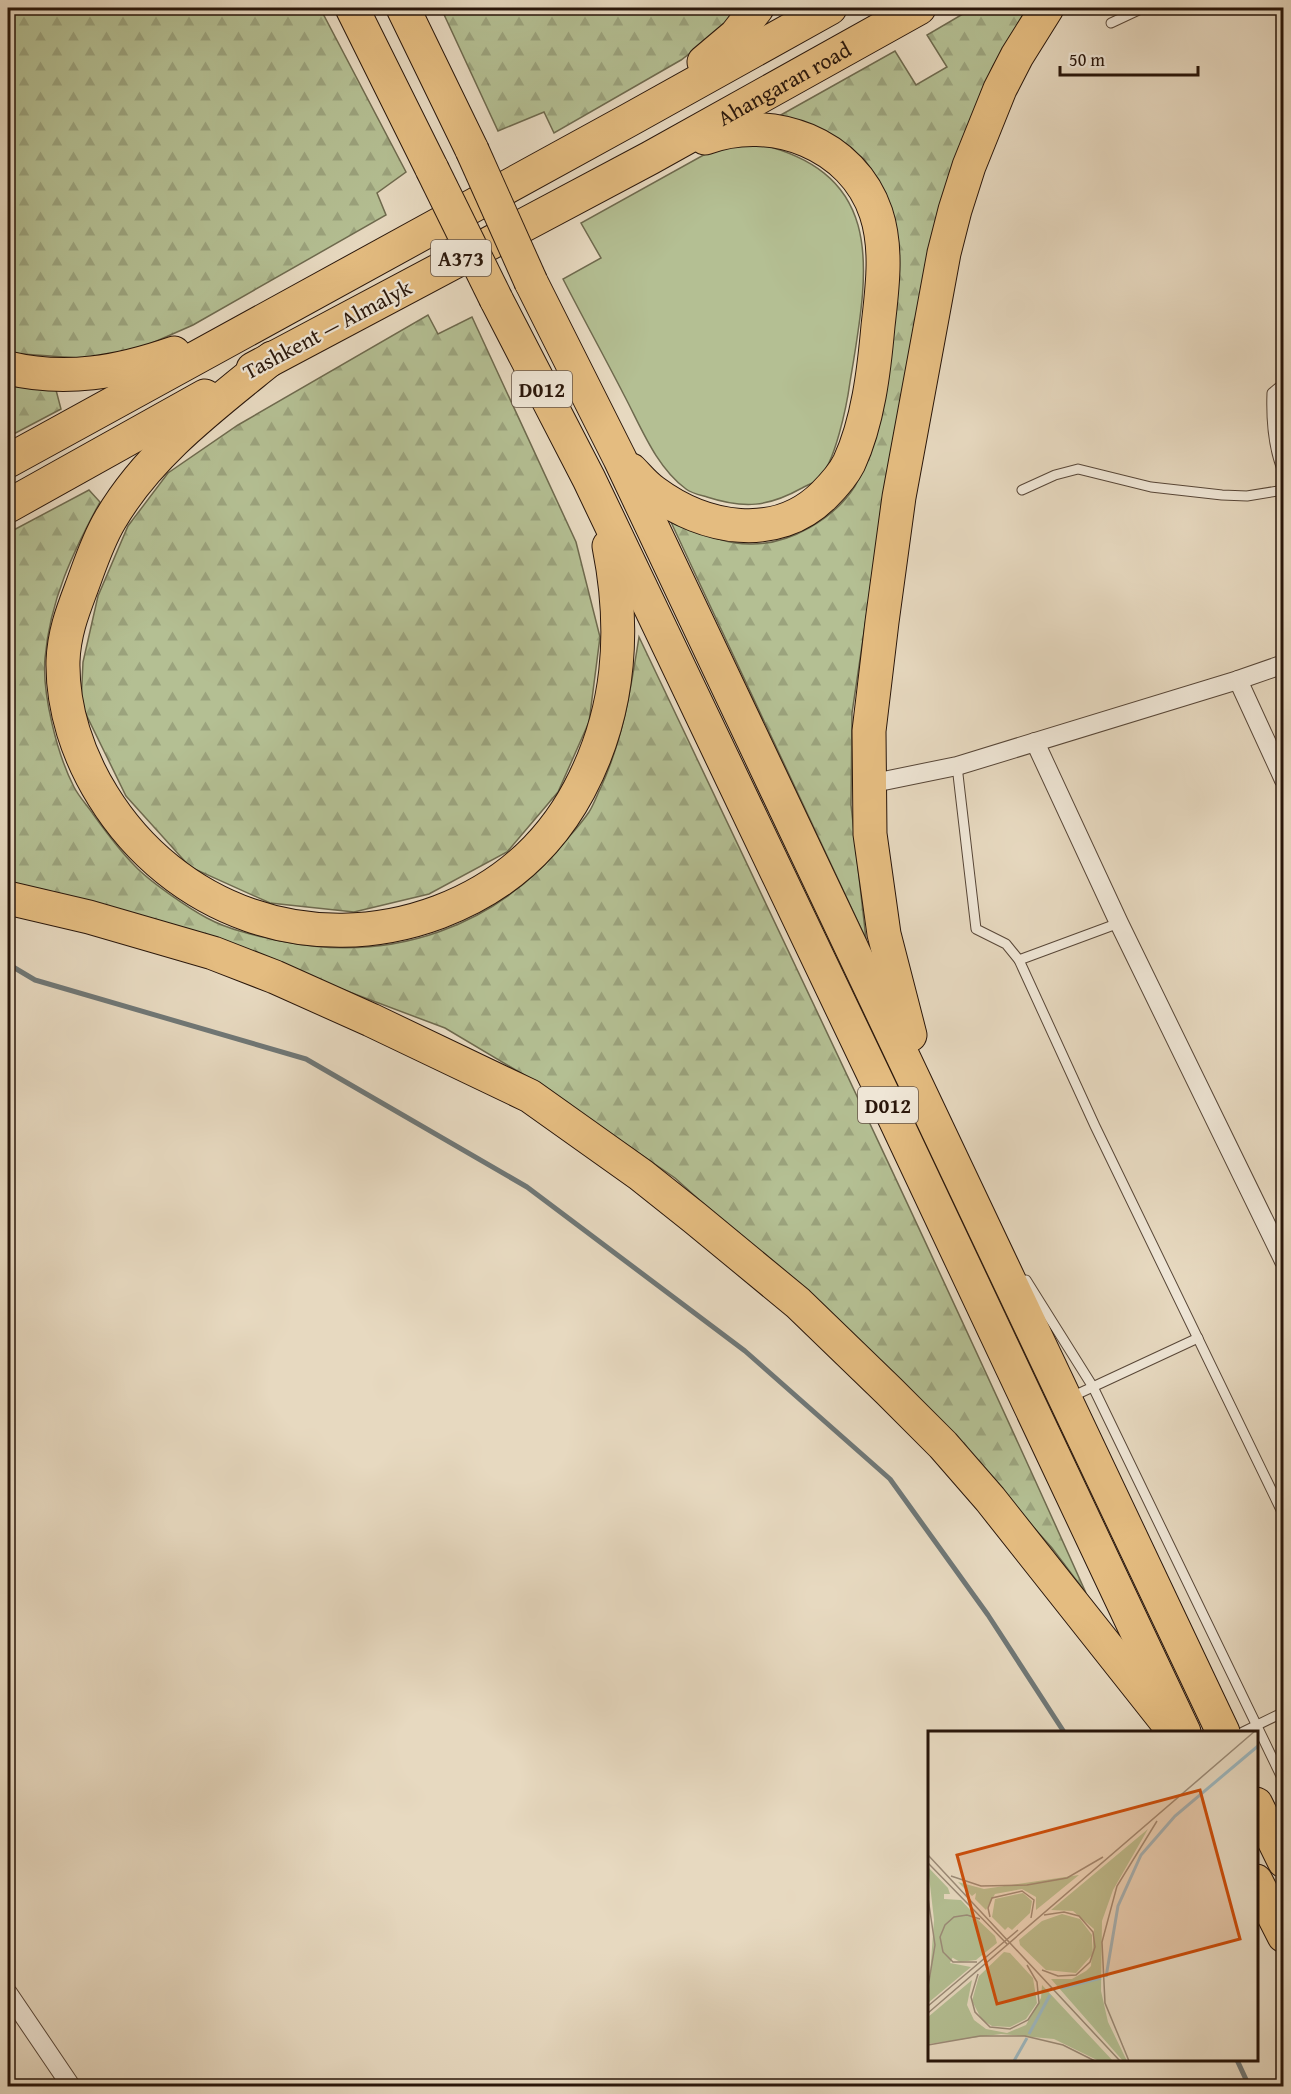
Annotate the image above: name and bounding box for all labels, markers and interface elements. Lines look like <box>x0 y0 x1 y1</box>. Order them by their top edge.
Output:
street label: Ahangaran road <box>711 33 857 133</box>
scale bar <box>1060 39 1198 77</box>
text: 50 m <box>1069 46 1105 73</box>
road number: A373 <box>431 240 491 276</box>
street label: Tashkent — Almalyk <box>237 271 418 387</box>
road number: D012 <box>512 371 572 407</box>
road number: D012 <box>858 1087 918 1123</box>
inset map <box>928 1731 1258 2061</box>

